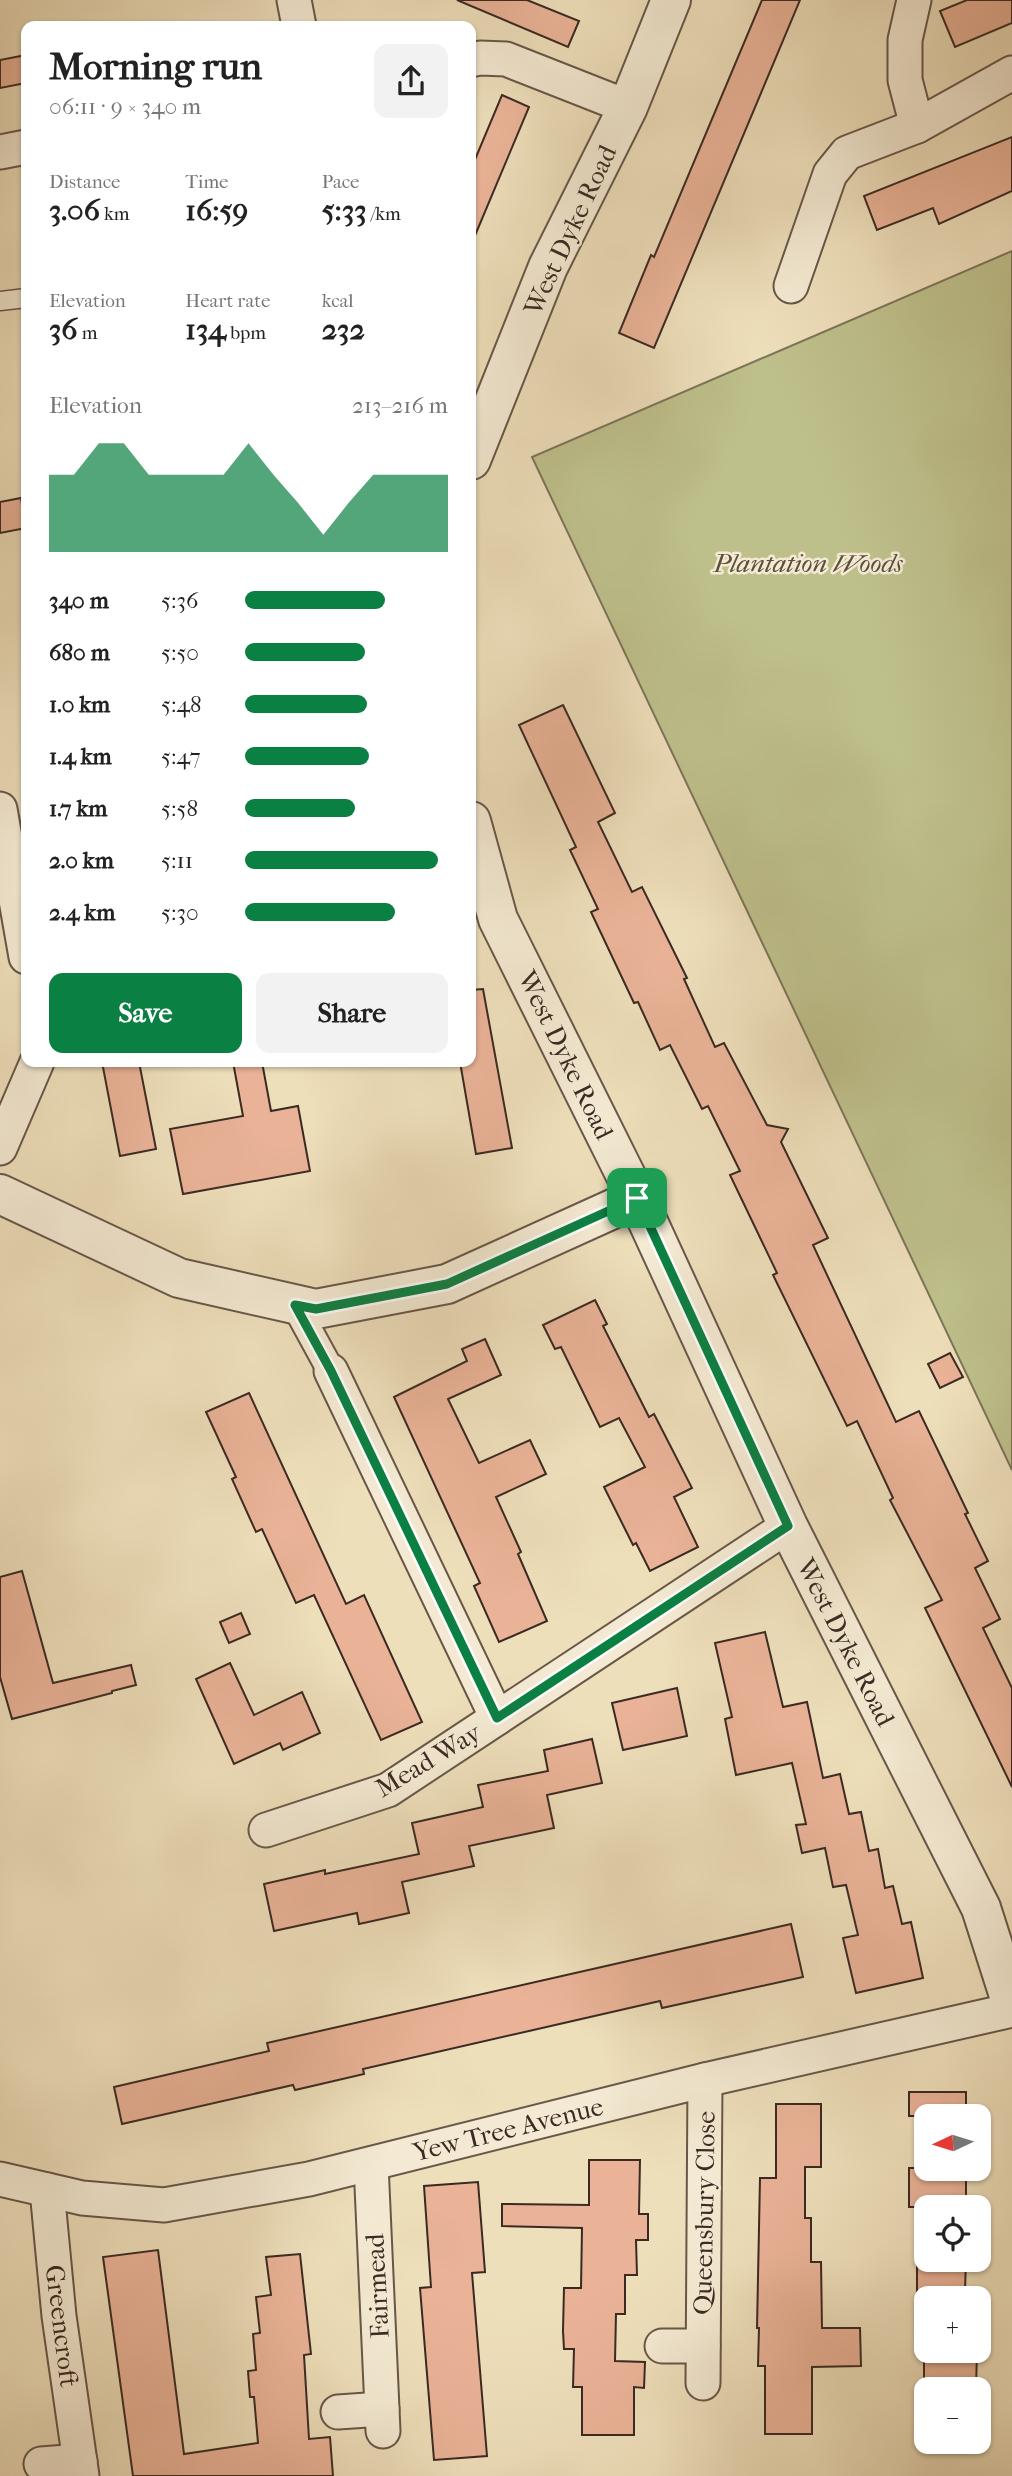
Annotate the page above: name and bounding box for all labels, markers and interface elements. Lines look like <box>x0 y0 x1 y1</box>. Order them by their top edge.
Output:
text: Morning run <box>49 44 262 89</box>
button: share <box>374 44 448 118</box>
text: 06:11 · 9 × 340 m <box>49 93 201 120</box>
street label: West Dyke Road <box>517 140 624 321</box>
text: Distance <box>49 171 120 193</box>
text: Time <box>185 171 229 193</box>
text: Pace <box>322 171 360 193</box>
text: 3.06 <box>49 193 100 228</box>
text: 16:59 <box>185 193 248 228</box>
text: 5:33 <box>322 193 367 228</box>
text: km <box>100 203 130 225</box>
text: /km <box>367 203 401 225</box>
text: Elevation <box>49 290 126 312</box>
text: Heart rate <box>185 290 270 312</box>
text: kcal <box>322 290 354 312</box>
text: 36 <box>49 312 78 347</box>
text: 134 <box>185 312 226 347</box>
text: 232 <box>322 312 365 347</box>
text: m <box>78 322 97 344</box>
text: bpm <box>226 322 266 344</box>
text: Elevation <box>49 392 142 419</box>
text: 213–216 m <box>352 392 448 419</box>
park label: Plantation Woods <box>712 548 904 579</box>
text: 340 m <box>49 587 109 614</box>
text: 5:36 <box>161 587 198 614</box>
text: 680 m <box>49 639 110 666</box>
text: 5:50 <box>161 639 199 666</box>
text: 1.0 km <box>49 691 110 718</box>
text: 5:48 <box>161 691 202 718</box>
text: 1.4 km <box>49 743 112 770</box>
text: 5:47 <box>161 743 201 770</box>
text: 1.7 km <box>49 795 107 822</box>
text: 5:58 <box>161 795 198 822</box>
text: 2.0 km <box>49 847 114 874</box>
text: 5:11 <box>161 847 193 874</box>
text: 2.4 km <box>49 899 115 926</box>
text: 5:30 <box>161 899 199 926</box>
street label: West Dyke Road <box>511 965 620 1145</box>
button: Save <box>49 973 242 1053</box>
button: Share <box>256 973 448 1053</box>
pin <box>607 1168 667 1228</box>
icon: arrive <box>618 1179 656 1217</box>
street label: West Dyke Road <box>790 1552 901 1732</box>
street label: Mead Way <box>370 1716 488 1804</box>
street label: Yew Tree Avenue <box>409 2091 607 2168</box>
north arrow <box>914 2104 990 2180</box>
map controls <box>914 2104 991 2454</box>
street label: Queensbury Close <box>687 2111 722 2315</box>
button: locate <box>914 2195 991 2272</box>
street label: Fairmead <box>359 2232 396 2339</box>
street label: Greencroft <box>39 2263 84 2390</box>
button: + <box>914 2286 991 2363</box>
button: − <box>914 2377 991 2454</box>

